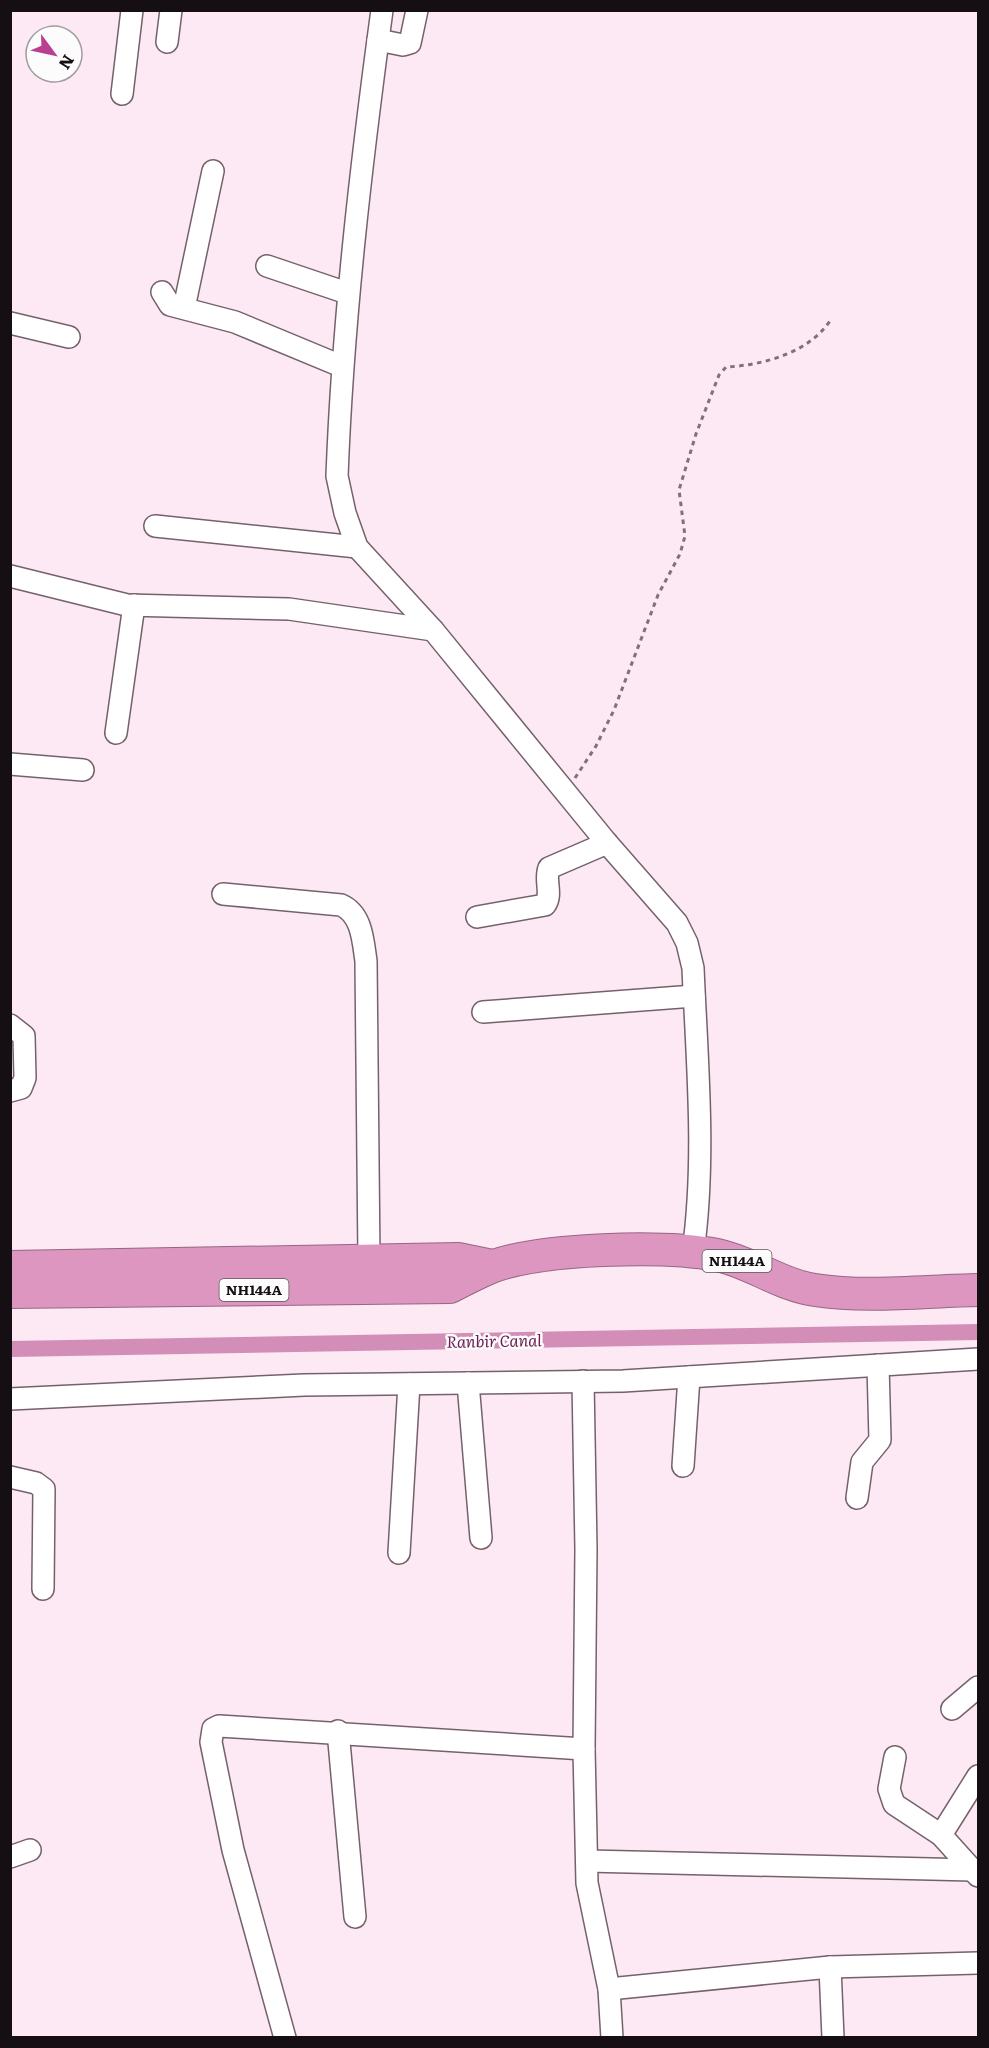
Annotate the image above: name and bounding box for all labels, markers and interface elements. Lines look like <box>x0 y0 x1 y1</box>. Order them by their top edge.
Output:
north arrow <box>24 24 84 84</box>
text: N <box>54 51 81 75</box>
road number: NH144A <box>702 1250 771 1272</box>
road number: NH144A <box>220 1279 288 1301</box>
water label: Ranbir Canal <box>446 1327 542 1353</box>

